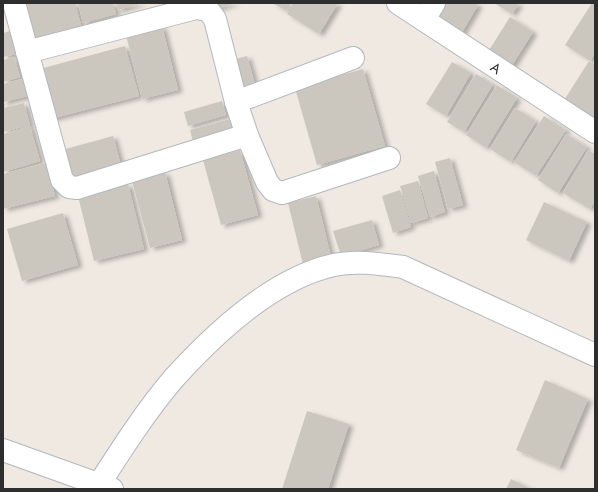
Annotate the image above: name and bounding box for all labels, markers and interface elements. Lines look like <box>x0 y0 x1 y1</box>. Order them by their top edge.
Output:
street label: A <box>487 57 506 79</box>

